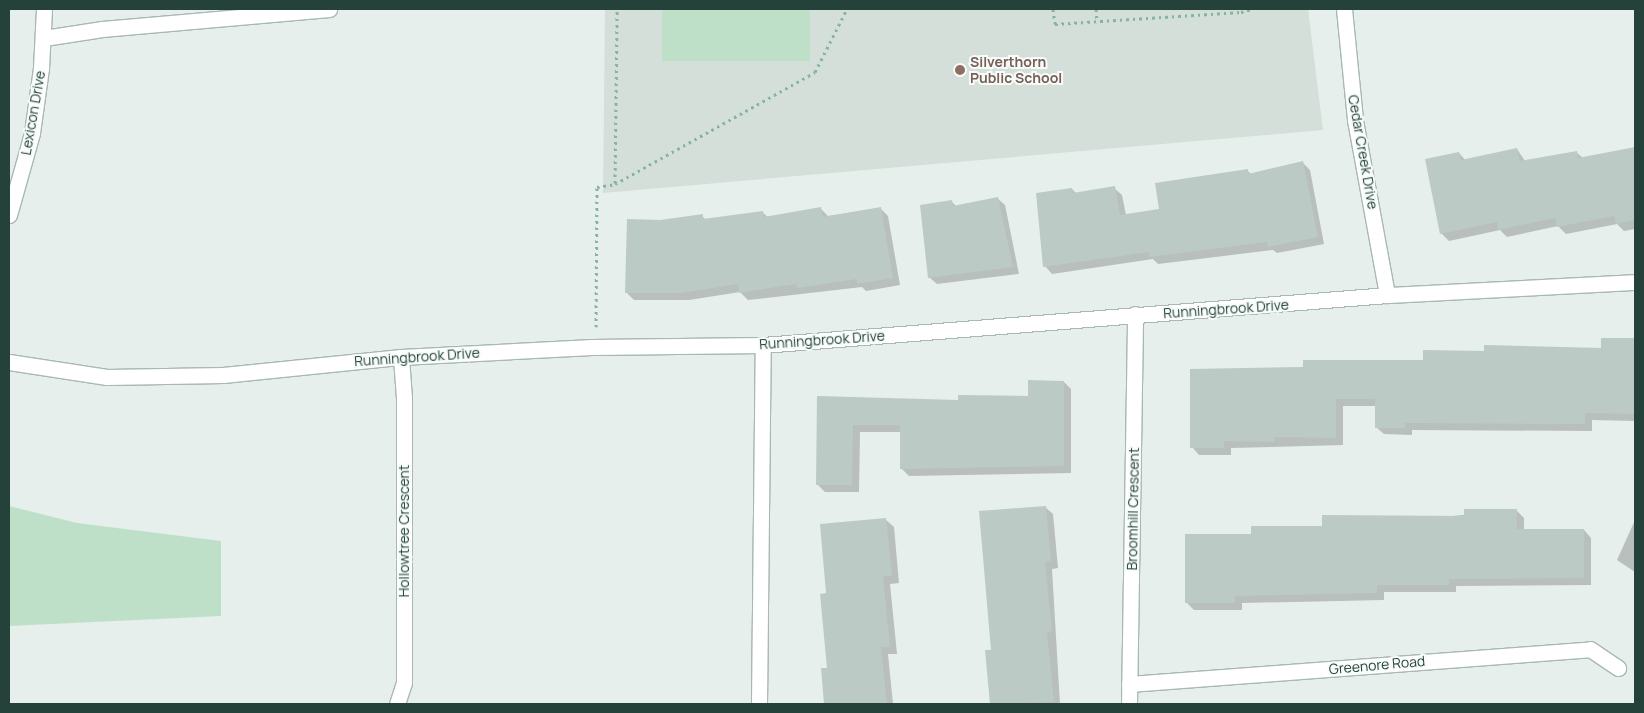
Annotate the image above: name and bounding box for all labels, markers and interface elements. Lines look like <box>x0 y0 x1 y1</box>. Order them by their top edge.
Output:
place label: Silverthorn Public School <box>970 54 1062 86</box>
marker: Silverthorn Public School <box>954 64 966 76</box>
street label: Lexicon Drive <box>17 70 49 156</box>
street label: Cedar Creek Drive <box>1345 93 1381 211</box>
street label: Runningbrook Drive <box>1163 296 1289 322</box>
street label: Runningbrook Drive <box>759 327 885 353</box>
street label: Runningbrook Drive <box>354 344 480 370</box>
street label: Broomhill Crescent <box>1124 447 1142 571</box>
street label: Hollowtree Crescent <box>396 465 412 597</box>
street label: Greenore Road <box>1328 652 1426 678</box>

